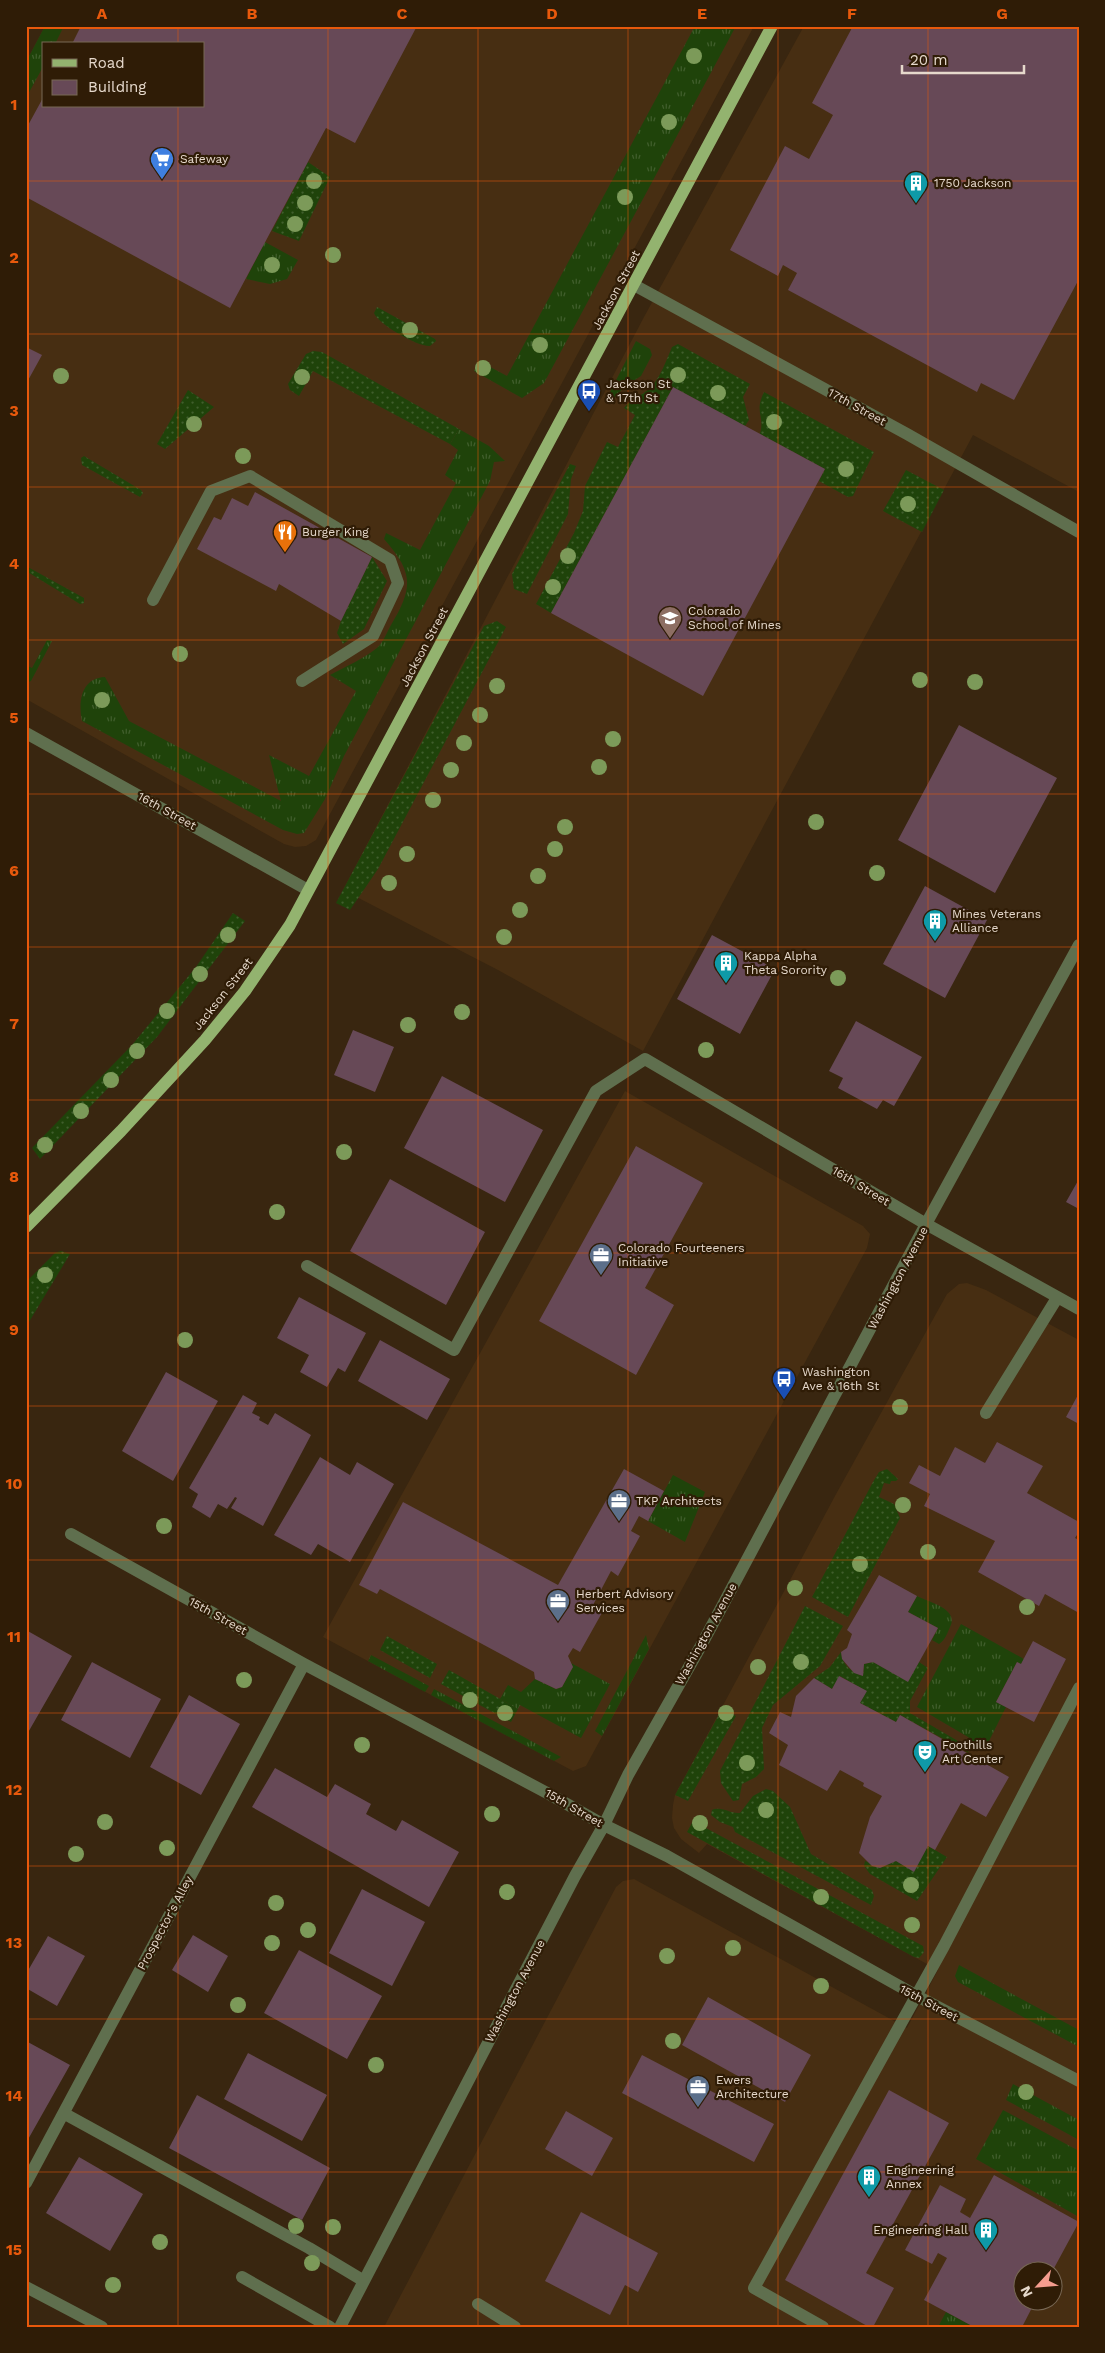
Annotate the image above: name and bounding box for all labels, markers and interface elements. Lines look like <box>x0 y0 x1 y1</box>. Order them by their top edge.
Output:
text: A <box>97 4 108 23</box>
text: B <box>247 4 258 23</box>
text: C <box>397 4 408 23</box>
text: D <box>546 4 558 23</box>
text: E <box>697 4 707 23</box>
text: F <box>847 4 857 23</box>
text: G <box>996 4 1008 23</box>
legend <box>42 42 205 108</box>
scale bar <box>902 42 1025 74</box>
text: 20 m <box>910 51 948 69</box>
text: Road <box>88 54 125 72</box>
text: Building <box>88 78 146 96</box>
text: 1 <box>11 95 17 114</box>
supermarket icon: Safeway <box>149 146 175 180</box>
place label: Safeway <box>180 152 229 166</box>
building icon: 1750 Jackson <box>903 170 929 204</box>
place label: 1750 Jackson <box>934 176 1011 190</box>
text: 2 <box>9 248 19 267</box>
street label: Jackson Street <box>589 248 643 332</box>
place label: Jackson St & 17th St <box>606 377 671 405</box>
bus stop icon: Jackson St & 17th St <box>576 378 602 412</box>
street label: 17th Street <box>826 385 888 429</box>
text: 3 <box>9 401 19 420</box>
restaurant icon: Burger King <box>272 519 298 553</box>
place label: Burger King <box>302 525 369 539</box>
text: 4 <box>9 554 19 573</box>
place label: Colorado School of Mines <box>688 604 781 632</box>
street label: Jackson Street <box>397 605 451 689</box>
school or university icon: Colorado School of Mines <box>657 605 683 639</box>
text: 5 <box>9 708 19 727</box>
street label: 16th Street <box>135 789 199 833</box>
text: 6 <box>9 861 19 880</box>
place label: Mines Veterans Alliance <box>952 907 1041 935</box>
building icon: Mines Veterans Alliance <box>922 908 948 942</box>
place label: Kappa Alpha Theta Sorority <box>744 949 828 977</box>
building icon: Kappa Alpha Theta Sorority <box>713 950 739 984</box>
street label: Jackson Street <box>190 955 256 1033</box>
text: 7 <box>9 1014 19 1033</box>
street label: 16th Street <box>830 1163 892 1209</box>
text: 8 <box>9 1167 19 1186</box>
street label: Washington Avenue <box>865 1224 931 1332</box>
place label: Colorado Fourteeners Initiative <box>618 1241 745 1269</box>
office icon: Colorado Fourteeners Initiative <box>588 1242 614 1276</box>
text: 9 <box>9 1320 19 1339</box>
place label: Washington Ave & 16th St <box>802 1365 879 1393</box>
bus stop icon: Washington Ave & 16th St <box>771 1366 797 1400</box>
text: 10 <box>5 1474 23 1493</box>
office icon: TKP Architects <box>606 1488 632 1522</box>
place label: TKP Architects <box>636 1494 722 1508</box>
street label: Washington Avenue <box>672 1581 740 1687</box>
place label: Herbert Advisory Services <box>576 1587 674 1615</box>
office icon: Herbert Advisory Services <box>545 1588 571 1622</box>
street label: 15th Street <box>186 1594 250 1638</box>
text: 11 <box>7 1627 21 1646</box>
place label: Foothills Art Center <box>942 1738 1003 1766</box>
theatre icon: Foothills Art Center <box>912 1739 938 1773</box>
text: 12 <box>6 1780 22 1799</box>
street label: 15th Street <box>543 1786 605 1830</box>
street label: Prospector's Alley <box>134 1873 196 1972</box>
text: 13 <box>6 1933 22 1952</box>
street label: Washington Avenue <box>482 1937 548 2045</box>
street label: 15th Street <box>897 1982 961 2024</box>
place label: Ewers Architecture <box>716 2073 789 2101</box>
office icon: Ewers Architecture <box>685 2074 711 2108</box>
text: 14 <box>5 2086 23 2105</box>
place label: Engineering Annex <box>886 2163 954 2191</box>
building icon: Engineering Annex <box>856 2164 882 2198</box>
building icon: Engineering Hall <box>973 2217 999 2251</box>
place label: Engineering Hall <box>873 2223 968 2237</box>
text: 15 <box>6 2240 22 2259</box>
north arrow <box>1012 2260 1062 2310</box>
text: N <box>1017 2284 1036 2300</box>

